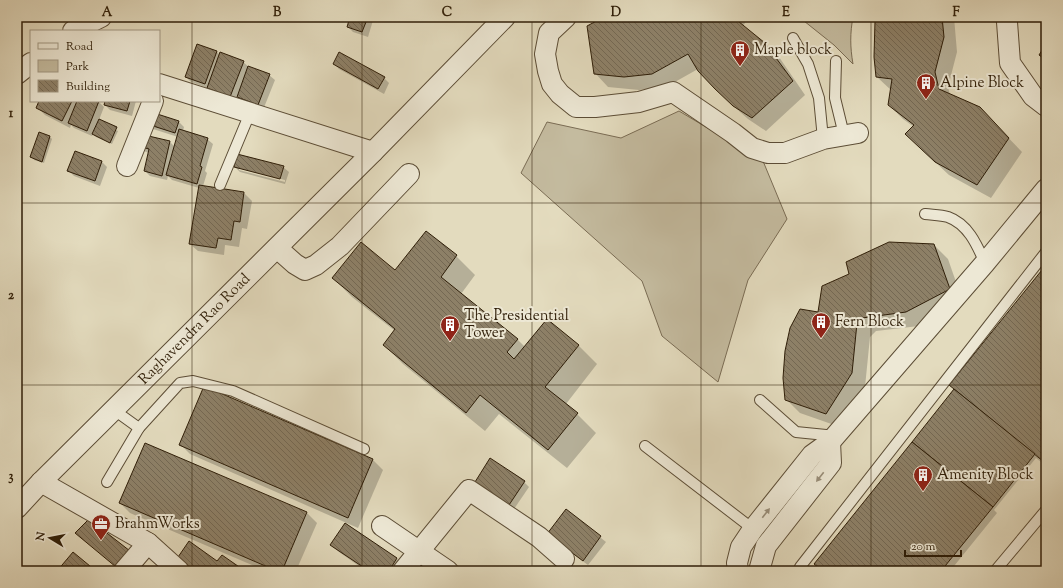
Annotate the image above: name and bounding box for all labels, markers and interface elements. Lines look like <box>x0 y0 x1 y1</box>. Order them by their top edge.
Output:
text: A <box>102 4 113 22</box>
text: B <box>273 4 282 22</box>
text: C <box>442 4 452 22</box>
text: D <box>611 4 621 22</box>
text: E <box>782 4 790 22</box>
text: F <box>952 4 960 22</box>
legend <box>30 30 160 102</box>
text: Road <box>66 38 93 56</box>
building icon: Maple block <box>729 39 751 67</box>
place label: Maple block <box>754 40 832 61</box>
text: Park <box>66 58 89 76</box>
building icon: Alpine Block <box>915 72 937 100</box>
place label: Alpine Block <box>940 73 1024 94</box>
text: Building <box>66 78 110 96</box>
text: 1 <box>9 105 14 123</box>
street label: Raghavendra Rao Road <box>134 269 256 390</box>
text: 2 <box>8 287 15 305</box>
place label: The Presidential Tower <box>464 306 569 344</box>
building icon: Fern Block <box>810 311 832 339</box>
place label: Fern Block <box>835 312 904 333</box>
building icon: The Presidential Tower <box>439 314 461 342</box>
building icon: Amenity Block <box>912 464 934 492</box>
place label: Amenity Block <box>937 465 1034 486</box>
text: 3 <box>8 468 14 486</box>
one-way arrow <box>816 472 825 483</box>
one-way arrow <box>762 507 771 518</box>
office icon: BrahmWorks <box>90 513 112 541</box>
place label: BrahmWorks <box>115 514 200 535</box>
north arrow <box>30 518 70 558</box>
text: N <box>32 531 50 543</box>
scale bar <box>905 532 961 558</box>
text: 20 m <box>911 538 936 556</box>

